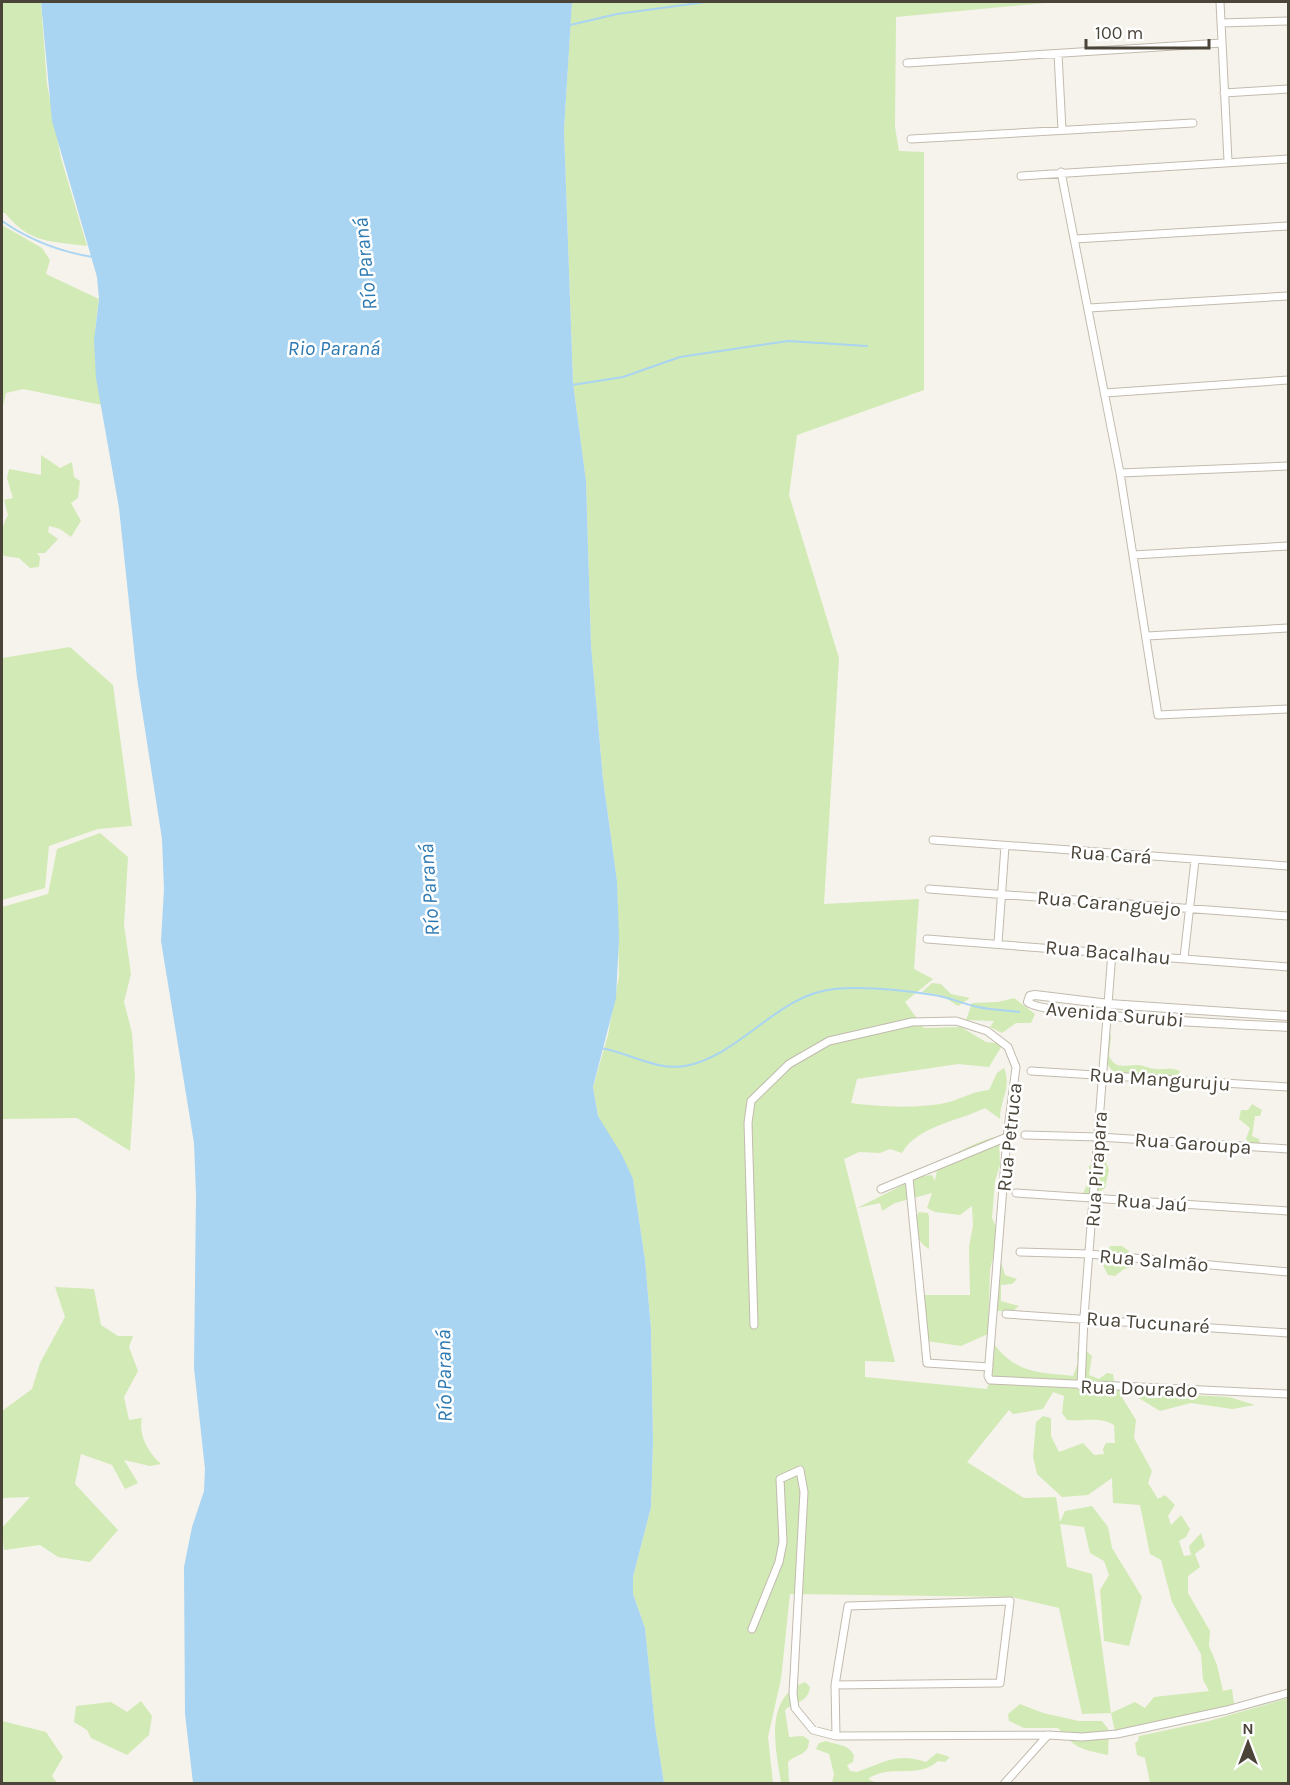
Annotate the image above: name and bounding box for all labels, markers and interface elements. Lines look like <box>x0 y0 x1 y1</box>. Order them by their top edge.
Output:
scale bar <box>1086 12 1209 50</box>
text: 100 m <box>1095 22 1143 44</box>
water label: Río Paraná <box>348 217 382 311</box>
water label: Rio Paraná <box>288 336 380 360</box>
street label: Rua Cará <box>1069 840 1152 869</box>
water label: Río Paraná <box>414 843 444 937</box>
street label: Rua Caranguejo <box>1036 886 1182 921</box>
street label: Rua Bacalhau <box>1044 936 1172 969</box>
street label: Avenida Surubi <box>1045 997 1185 1032</box>
street label: Rua Manguruju <box>1089 1063 1231 1096</box>
street label: Rua Petruca <box>992 1081 1027 1193</box>
street label: Rua Pirapara <box>1081 1110 1112 1228</box>
street label: Rua Garoupa <box>1134 1128 1252 1159</box>
street label: Rua Jaú <box>1116 1189 1188 1216</box>
street label: Rua Salmão <box>1098 1244 1209 1277</box>
street label: Rua Tucunaré <box>1085 1307 1211 1338</box>
water label: Río Paraná <box>431 1329 457 1423</box>
street label: Rua Dourado <box>1080 1375 1198 1402</box>
north arrow <box>1218 1713 1278 1773</box>
text: N <box>1242 1719 1254 1738</box>

